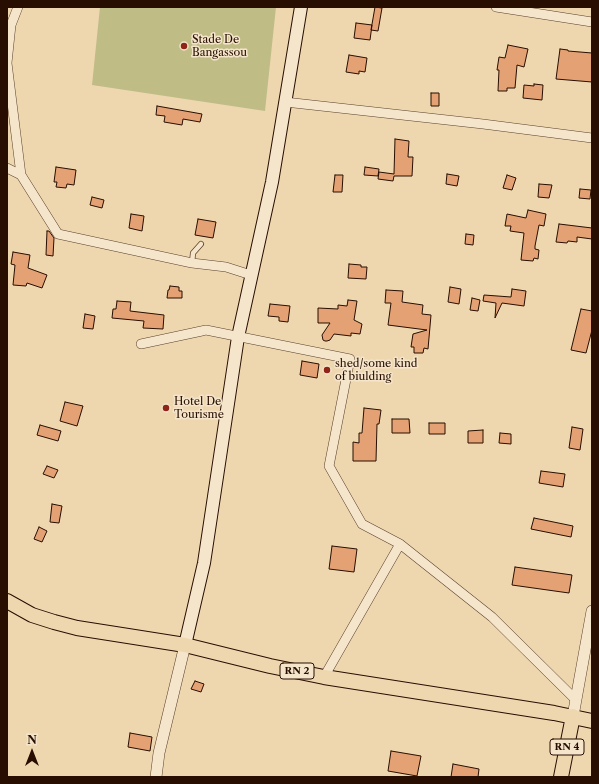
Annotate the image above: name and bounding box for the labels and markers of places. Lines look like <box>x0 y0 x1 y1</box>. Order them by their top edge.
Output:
place label: Stade De Bangassou <box>192 33 247 59</box>
marker: Stade De Bangassou <box>179 41 189 51</box>
place label: shed/some kind of biulding <box>335 357 418 383</box>
marker: shed/some kind of biulding <box>322 365 332 375</box>
place label: Hotel De Tourisme <box>174 395 224 421</box>
marker: Hotel De Tourisme <box>161 403 171 413</box>

